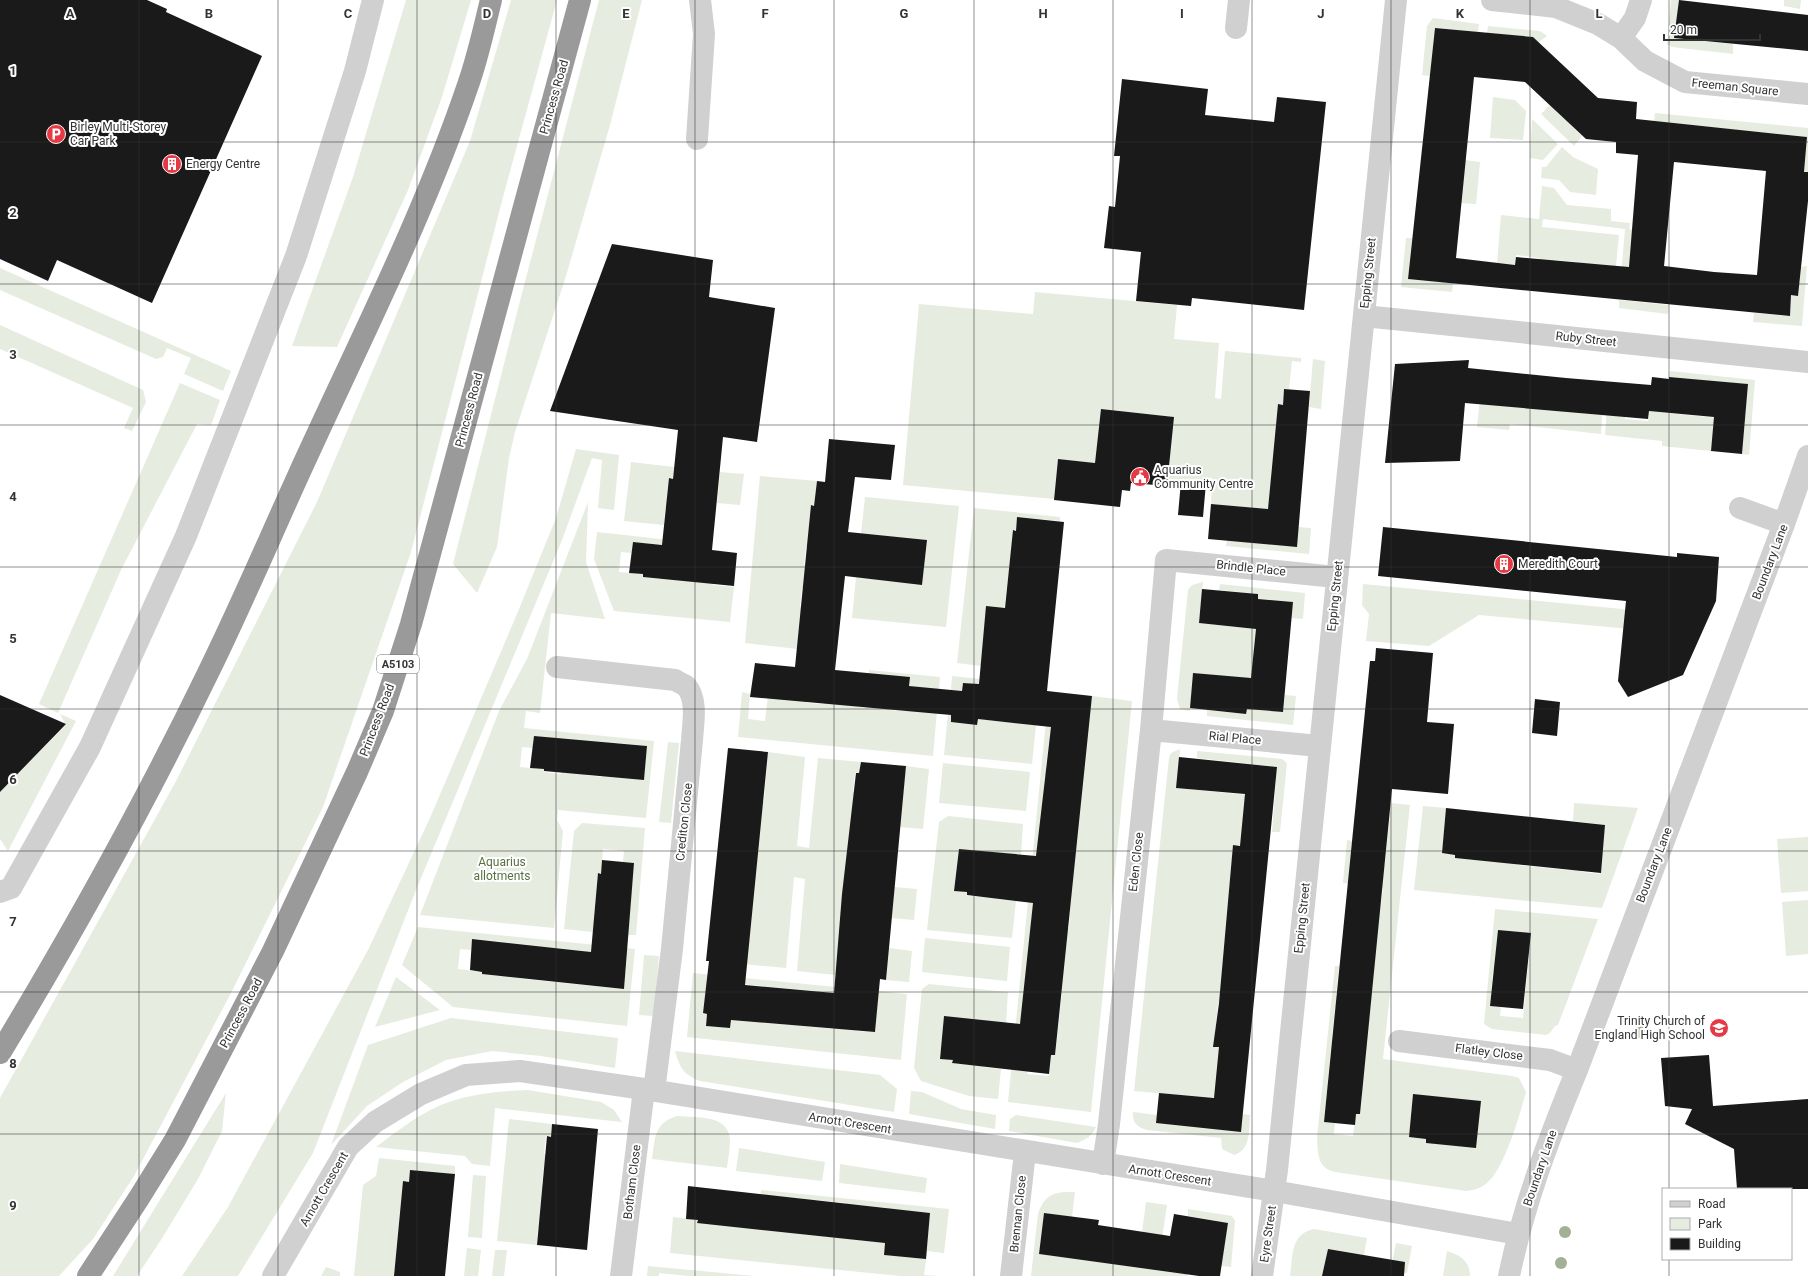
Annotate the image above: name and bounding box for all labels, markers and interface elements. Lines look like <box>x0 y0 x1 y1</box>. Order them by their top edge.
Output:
text: A <box>66 6 75 21</box>
text: B <box>205 6 213 21</box>
text: C <box>344 6 353 21</box>
text: D <box>483 6 491 21</box>
text: E <box>622 6 630 21</box>
text: F <box>761 6 769 21</box>
text: G <box>900 6 909 21</box>
text: H <box>1038 6 1048 21</box>
text: I <box>1180 6 1184 21</box>
text: J <box>1317 6 1325 21</box>
text: K <box>1456 6 1465 21</box>
text: L <box>1595 6 1603 21</box>
scale bar <box>1664 16 1760 42</box>
text: 20 m <box>1670 23 1697 37</box>
street label: Princess Road <box>537 58 571 136</box>
text: 1 <box>9 63 17 78</box>
street label: Freeman Square <box>1691 75 1779 99</box>
place label: Birley Multi-Storey Car Park <box>70 120 167 148</box>
parking icon: Birley Multi-Storey Car Park <box>45 123 67 145</box>
building icon: Energy Centre <box>161 153 183 175</box>
place label: Energy Centre <box>186 157 260 171</box>
text: 2 <box>9 205 17 220</box>
street label: Epping Street <box>1357 237 1379 309</box>
street label: Ruby Street <box>1555 329 1617 349</box>
text: 3 <box>9 347 17 362</box>
street label: Princess Road <box>452 371 486 449</box>
place label: Aquarius Community Centre <box>1154 463 1254 491</box>
public building icon: Aquarius Community Centre <box>1129 466 1151 488</box>
text: 4 <box>9 489 17 504</box>
street label: Boundary Lane <box>1749 522 1791 602</box>
building icon: Meredith Court <box>1493 553 1515 575</box>
street label: Brindle Place <box>1216 557 1286 579</box>
place label: Meredith Court <box>1518 557 1598 571</box>
street label: Epping Street <box>1324 560 1346 632</box>
text: 5 <box>9 631 17 646</box>
road number: A5103 <box>377 655 419 673</box>
street label: Princess Road <box>357 682 397 758</box>
street label: Rial Place <box>1208 729 1262 747</box>
text: 6 <box>9 772 17 787</box>
street label: Crediton Close <box>673 782 695 862</box>
street label: Boundary Lane <box>1633 825 1675 905</box>
street label: Eden Close <box>1126 832 1146 892</box>
park label: Aquarius allotments <box>474 855 530 883</box>
street label: Epping Street <box>1291 882 1313 954</box>
text: 7 <box>9 914 17 929</box>
street label: Princess Road <box>217 976 265 1050</box>
place label: Trinity Church of England High School <box>1595 1014 1706 1042</box>
school or university icon: Trinity Church of England High School <box>1708 1017 1730 1039</box>
street label: Flatley Close <box>1454 1041 1524 1063</box>
text: 8 <box>9 1056 17 1071</box>
street label: Arnott Crescent <box>808 1110 893 1136</box>
street label: Boundary Lane <box>1520 1128 1560 1208</box>
street label: Botham Close <box>620 1144 644 1220</box>
street label: Arnott Crescent <box>297 1149 351 1229</box>
street label: Arnott Crescent <box>1128 1162 1213 1188</box>
street label: Brennan Close <box>1007 1175 1029 1253</box>
legend <box>1662 1188 1792 1260</box>
text: Road <box>1698 1197 1726 1211</box>
text: 9 <box>9 1198 17 1213</box>
street label: Eyre Street <box>1257 1205 1279 1263</box>
text: Park <box>1698 1217 1723 1231</box>
text: Building <box>1698 1237 1741 1251</box>

